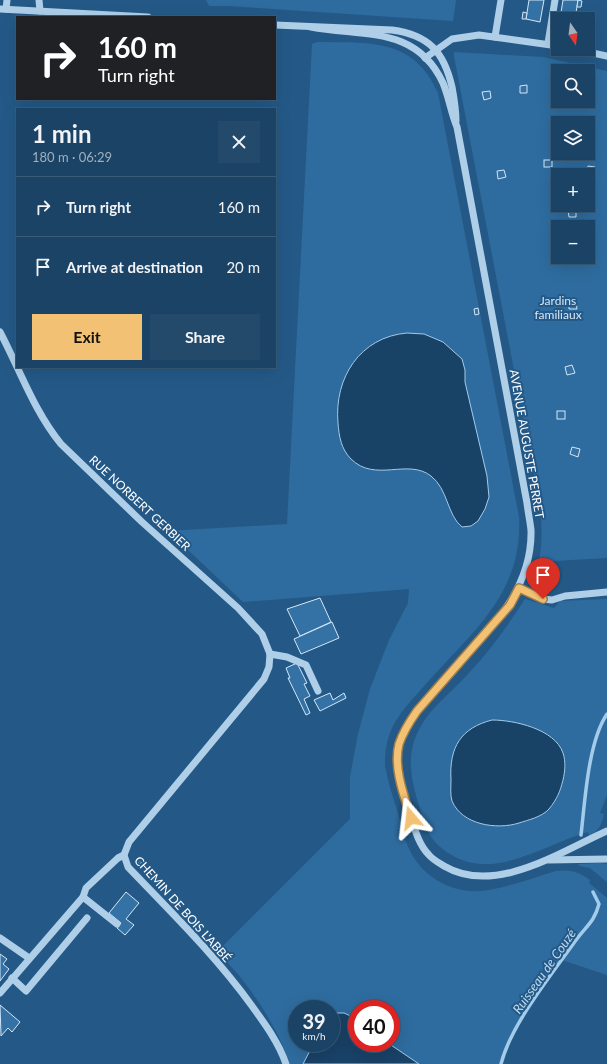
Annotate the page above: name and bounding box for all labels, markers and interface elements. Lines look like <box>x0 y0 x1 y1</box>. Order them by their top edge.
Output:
north arrow <box>551 12 595 56</box>
map controls <box>551 12 595 264</box>
text: 160 m <box>98 30 177 64</box>
icon: right <box>32 32 84 84</box>
text: Turn right <box>98 64 175 86</box>
button: search <box>551 64 595 108</box>
button: layers <box>551 116 595 160</box>
text: 1 min <box>32 119 92 148</box>
button: close <box>218 121 260 163</box>
text: 180 m · 06:29 <box>32 149 112 165</box>
button: + <box>551 168 595 212</box>
icon: right <box>32 196 54 218</box>
text: Turn right <box>66 198 131 216</box>
text: 160 m <box>218 198 260 216</box>
button: − <box>551 220 595 264</box>
icon: arrive <box>32 256 54 278</box>
text: Arrive at destination <box>66 258 203 276</box>
text: 20 m <box>226 258 260 276</box>
park label: Jardins familiaux <box>534 293 582 322</box>
button: Exit <box>32 314 142 360</box>
button: Share <box>150 314 260 360</box>
street label: AVENUE AUGUSTE PERRET <box>506 368 548 520</box>
street label: RUE NORBERT GERBIER <box>86 452 194 554</box>
pin <box>526 558 560 599</box>
icon: arrive <box>532 564 554 586</box>
position arrow <box>390 797 432 839</box>
street label: CHEMIN DE BOIS L'ABBÉ <box>131 853 235 965</box>
water label: Ruisseau de Couzé <box>509 926 579 1016</box>
speed limit sign: 40 <box>348 1000 400 1052</box>
text: 39 <box>302 1009 326 1033</box>
text: km/h <box>302 1030 326 1042</box>

